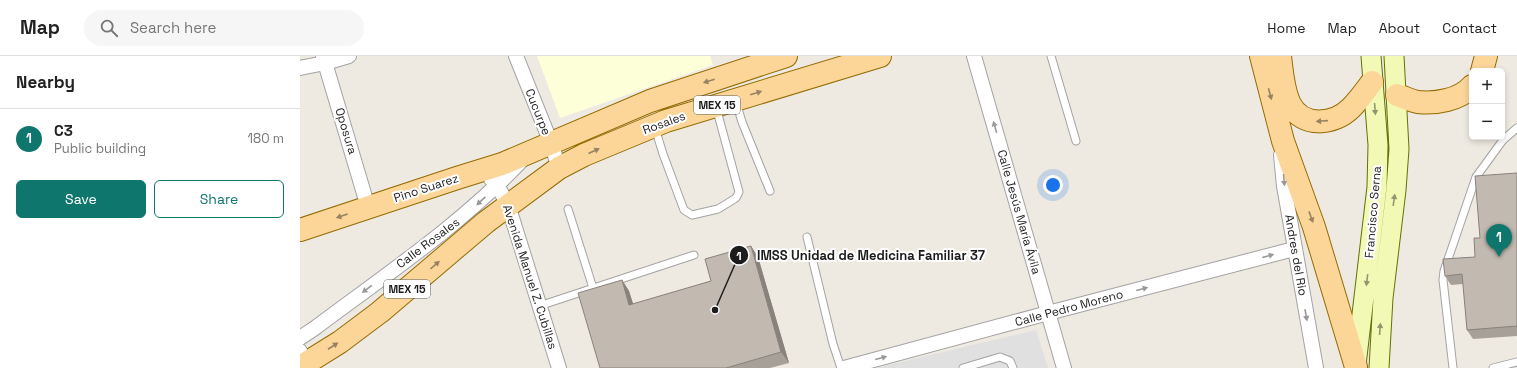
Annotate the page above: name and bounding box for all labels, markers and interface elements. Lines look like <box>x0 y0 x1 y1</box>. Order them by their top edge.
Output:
search box <box>84 10 364 46</box>
text: Map <box>20 15 60 40</box>
icon: search <box>98 17 120 39</box>
text: Search here <box>130 18 216 37</box>
text: Home <box>1267 19 1305 37</box>
text: Map <box>1327 19 1357 37</box>
text: About <box>1379 19 1420 37</box>
text: Contact <box>1442 19 1497 37</box>
map controls <box>1469 68 1505 140</box>
button: + <box>1469 68 1505 104</box>
text: Nearby <box>16 71 75 93</box>
one-way arrow <box>703 79 715 85</box>
street label: Cucurpe <box>521 86 555 138</box>
one-way arrow <box>1268 88 1274 100</box>
one-way arrow <box>750 90 762 96</box>
road number: MEX 15 <box>694 96 740 114</box>
one-way arrow <box>1372 103 1379 115</box>
button: − <box>1469 104 1505 140</box>
street label: Oposura <box>331 106 361 156</box>
street label: Rosales <box>640 108 688 138</box>
one-way arrow <box>1316 117 1328 124</box>
text: C3 <box>54 121 73 140</box>
one-way arrow <box>992 121 998 133</box>
text: 1 <box>26 130 32 147</box>
text: 180 m <box>248 130 284 147</box>
text: Public building <box>54 140 146 157</box>
one-way arrow <box>588 148 600 154</box>
street label: Calle Jesús María Ávila <box>994 148 1044 276</box>
street label: Francisco Serna <box>1361 165 1385 259</box>
street label: Pino Suarez <box>392 170 460 206</box>
one-way arrow <box>1280 174 1287 186</box>
your location <box>1043 175 1063 195</box>
button: Save <box>16 180 146 218</box>
button: Share <box>154 180 284 218</box>
one-way arrow <box>1391 194 1397 206</box>
one-way arrow <box>476 196 485 205</box>
street label: Avenida Manuel Z. Cubillas <box>499 203 561 351</box>
one-way arrow <box>1308 212 1314 224</box>
one-way arrow <box>336 213 348 219</box>
street label: Andres del Rio <box>1281 213 1311 297</box>
street label: Calle Rosales <box>393 214 463 272</box>
pin: 1 <box>1486 224 1512 257</box>
callout: IMSS Unidad de Medicina Familiar 37 <box>729 243 993 268</box>
text: IMSS Unidad de Medicina Familiar 37 <box>757 247 985 264</box>
text: 1 <box>736 248 742 264</box>
one-way arrow <box>1262 253 1274 259</box>
one-way arrow <box>429 261 440 270</box>
one-way arrow <box>1363 274 1370 286</box>
road number: MEX 15 <box>384 280 430 298</box>
one-way arrow <box>362 285 372 293</box>
one-way arrow <box>1136 285 1148 291</box>
street label: Calle Pedro Moreno <box>1013 286 1125 330</box>
one-way arrow <box>1304 309 1310 321</box>
one-way arrow <box>1377 323 1384 335</box>
one-way arrow <box>328 342 338 350</box>
one-way arrow <box>875 355 887 361</box>

